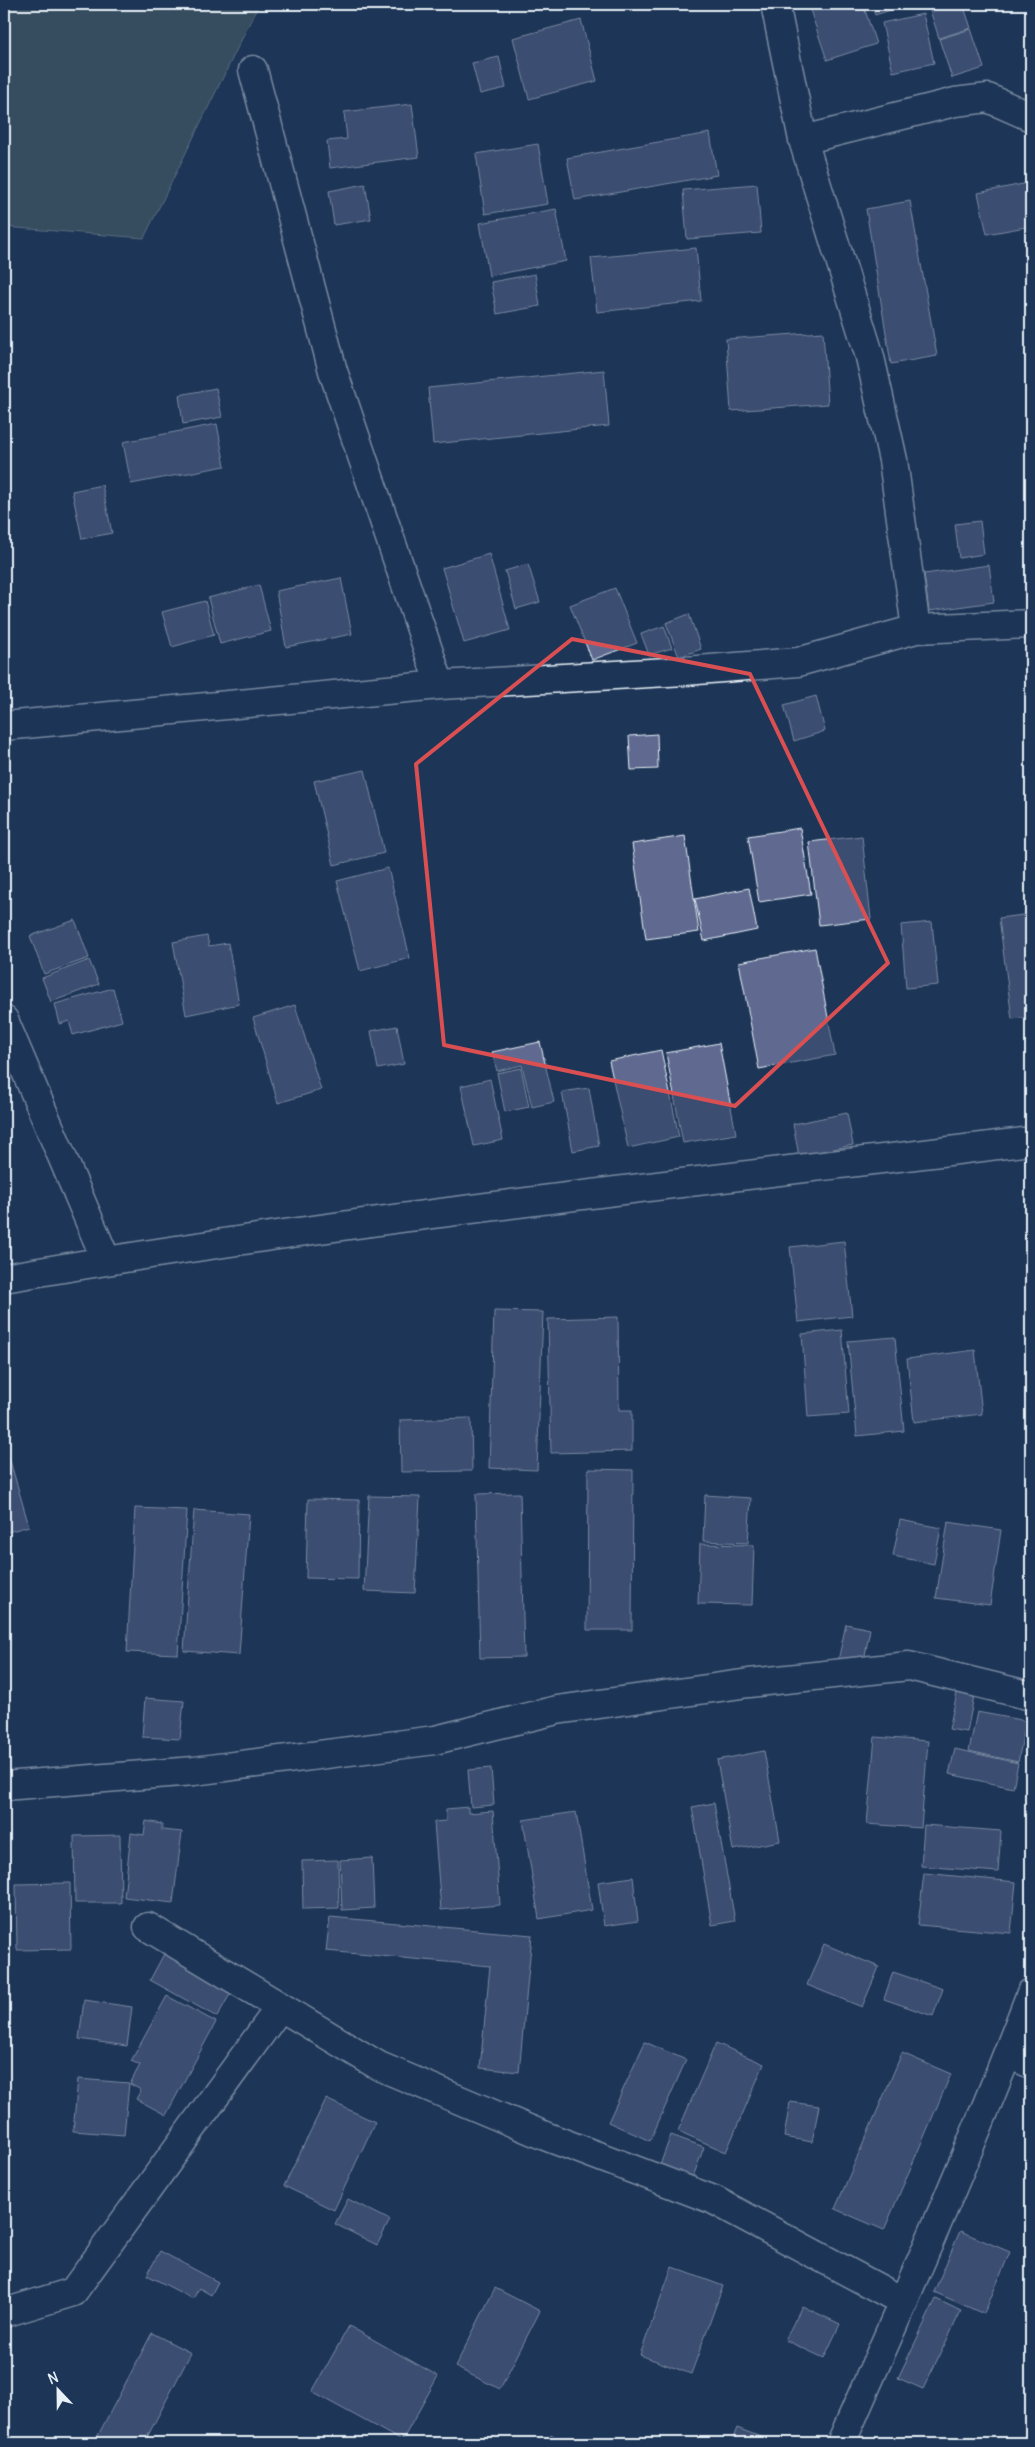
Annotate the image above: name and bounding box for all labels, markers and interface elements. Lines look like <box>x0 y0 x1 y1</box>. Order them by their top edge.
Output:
north arrow <box>32 2364 82 2414</box>
text: N <box>45 2368 61 2388</box>

